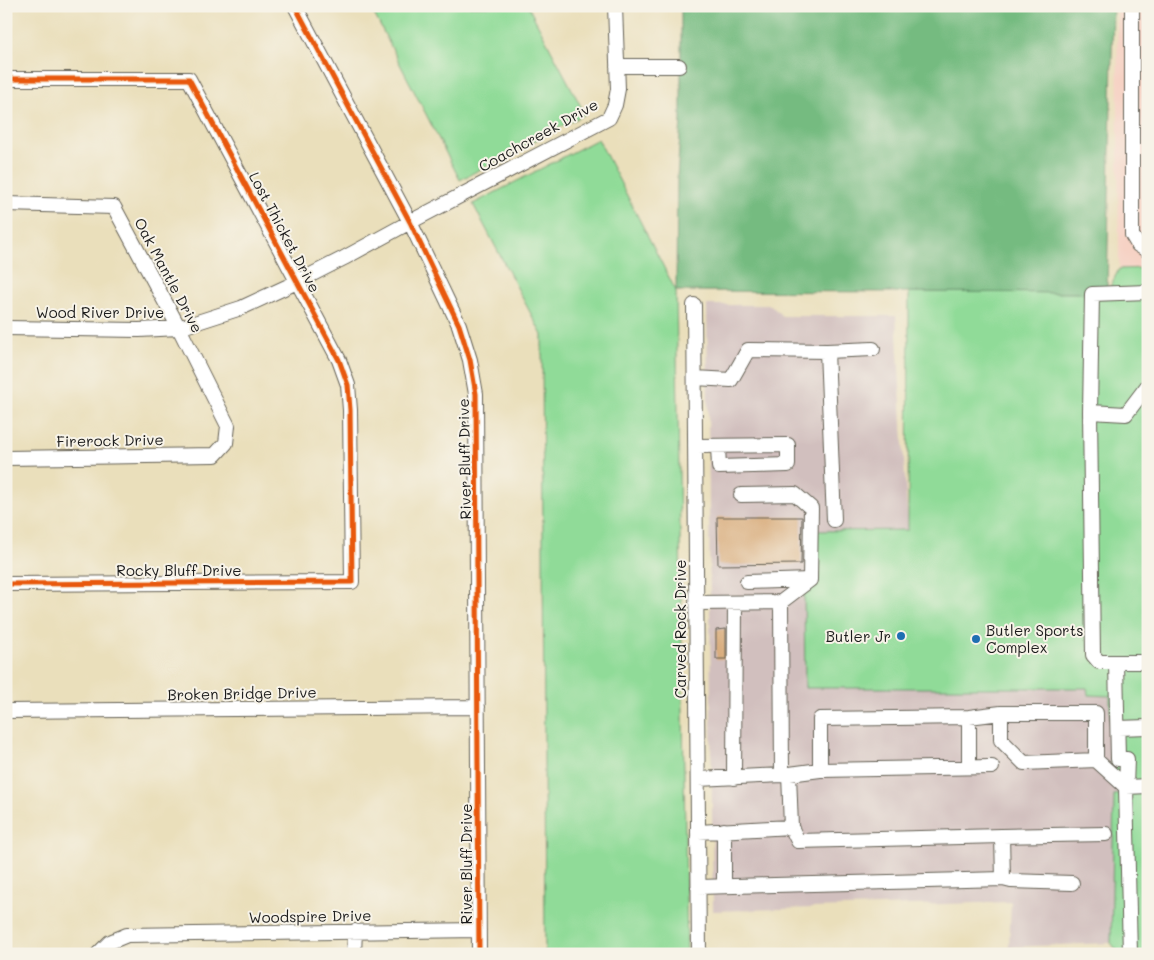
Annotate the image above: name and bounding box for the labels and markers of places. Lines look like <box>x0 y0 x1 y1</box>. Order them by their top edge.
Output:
place label: Butler Sports Complex <box>986 620 1084 657</box>
place label: Butler Jr <box>826 626 891 646</box>
marker: Butler Jr <box>895 630 907 642</box>
marker: Butler Sports Complex <box>970 633 982 645</box>

